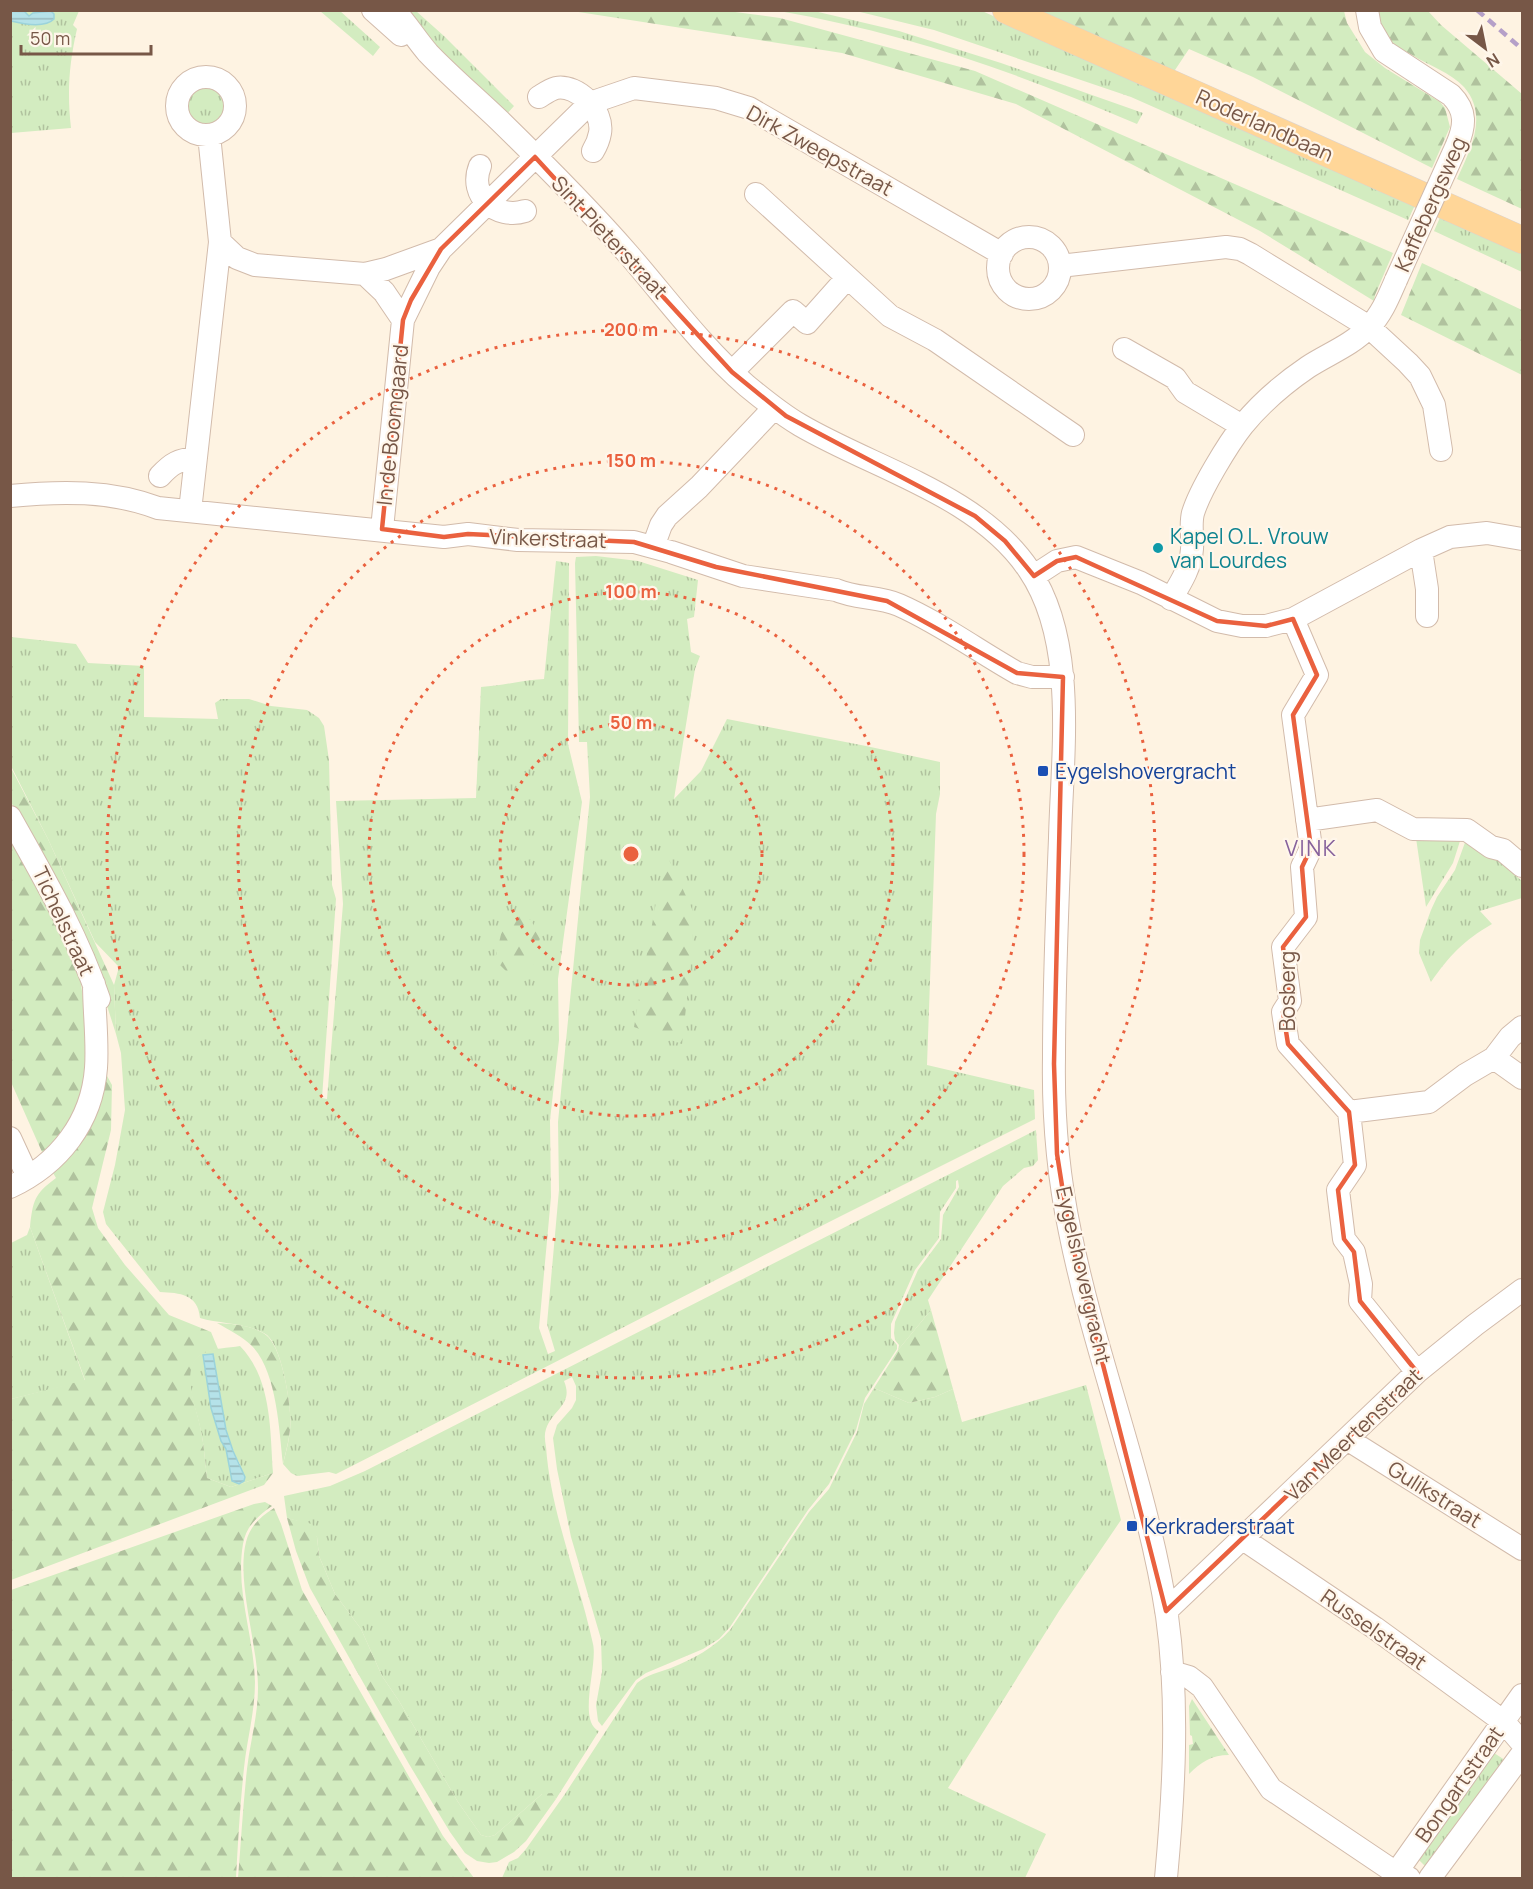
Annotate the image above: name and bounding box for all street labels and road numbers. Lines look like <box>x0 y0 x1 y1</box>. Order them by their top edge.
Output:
street label: Roderlandbaan <box>1192 82 1338 168</box>
street label: Dirk Zweepstraat <box>742 98 898 202</box>
street label: Kaffebergsweg <box>1388 132 1472 276</box>
street label: Sint Pieterstraat <box>546 169 674 305</box>
street label: In de Boomgaard <box>370 343 414 507</box>
street label: Vinkerstraat <box>489 522 607 554</box>
street label: Tichelstraat <box>27 862 101 980</box>
street label: Bosberg <box>1273 951 1301 1031</box>
street label: Eygelshovergracht <box>1050 1184 1118 1366</box>
street label: Van Meertenstraat <box>1278 1361 1428 1507</box>
street label: Gulikstraat <box>1383 1454 1487 1534</box>
street label: Russelstraat <box>1315 1582 1433 1676</box>
street label: Bongartstraat <box>1408 1720 1510 1848</box>

